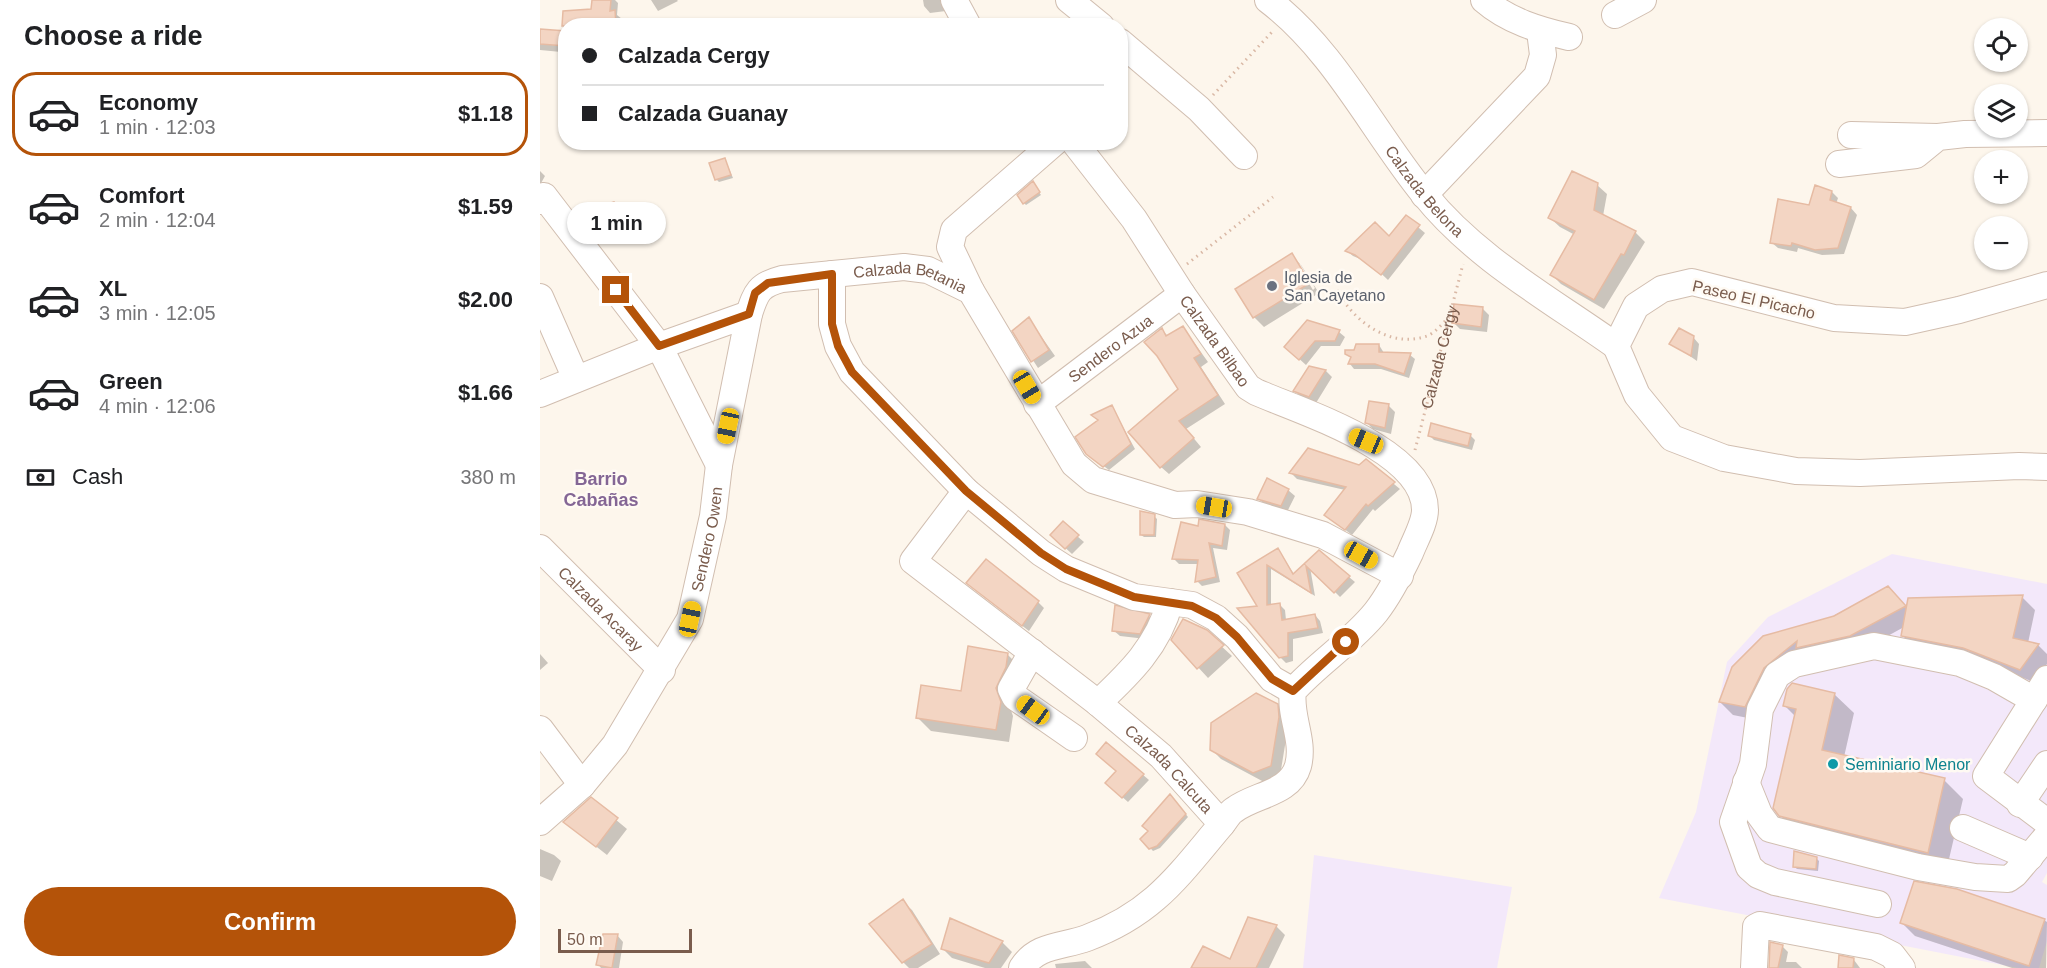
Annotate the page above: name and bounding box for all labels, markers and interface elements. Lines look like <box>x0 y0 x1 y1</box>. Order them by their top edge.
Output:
map controls <box>1974 18 2028 270</box>
button: locate <box>1974 18 2028 72</box>
text: Choose a ride <box>24 21 203 51</box>
text: Calzada Cergy <box>618 43 770 68</box>
button: layers <box>1974 84 2028 138</box>
icon: car <box>27 87 81 141</box>
text: Economy <box>99 90 198 115</box>
text: $1.18 <box>458 101 513 126</box>
text: Calzada Guanay <box>618 101 788 126</box>
text: 1 min · 12:03 <box>99 116 216 138</box>
street label: Calzada Belona <box>1382 142 1467 240</box>
button: + <box>1974 150 2028 204</box>
icon: car <box>27 180 81 234</box>
text: Comfort <box>99 183 185 208</box>
text: $1.59 <box>458 194 513 219</box>
callout: 1 min <box>566 203 665 245</box>
text: 2 min · 12:04 <box>99 209 216 231</box>
text: 1 min <box>590 212 643 234</box>
button: − <box>1974 216 2028 270</box>
street label: Calzada Betania <box>852 259 969 297</box>
place label: Iglesia de San Cayetano <box>1284 269 1386 304</box>
icon: car <box>27 273 81 327</box>
text: XL <box>99 276 127 301</box>
route end <box>602 276 629 303</box>
street label: Paseo El Picacho <box>1691 277 1817 322</box>
marker: Iglesia de San Cayetano <box>1265 279 1279 293</box>
text: $2.00 <box>458 287 513 312</box>
street label: Calzada Bilbao <box>1177 292 1253 390</box>
text: 3 min · 12:05 <box>99 302 216 324</box>
street label: Calzada Cergy <box>1418 304 1461 411</box>
street label: Sendero Azua <box>1065 312 1156 386</box>
icon: car <box>27 366 81 420</box>
car <box>1010 367 1044 407</box>
text: Green <box>99 369 163 394</box>
text: $1.66 <box>458 380 513 405</box>
text: 4 min · 12:06 <box>99 395 216 417</box>
car <box>715 407 741 445</box>
car <box>1346 426 1386 456</box>
icon: cash <box>24 461 57 494</box>
text: Cash <box>72 464 123 489</box>
text: 380 m <box>460 466 516 488</box>
district label: Barrio Cabañas <box>563 469 639 510</box>
street label: Sendero Owen <box>688 486 725 594</box>
car <box>1195 495 1233 519</box>
car <box>1341 538 1381 572</box>
street label: Calzada Acaray <box>555 564 646 655</box>
car <box>677 600 703 638</box>
route start <box>1332 628 1359 655</box>
car <box>1013 692 1053 728</box>
street label: Calzada Calcuta <box>1121 721 1216 817</box>
place label: Seminiario Menor <box>1845 756 1971 773</box>
marker: Seminiario Menor <box>1826 757 1840 771</box>
button: Confirm <box>24 887 516 956</box>
scale bar <box>558 926 692 954</box>
text: 50 m <box>567 931 603 948</box>

